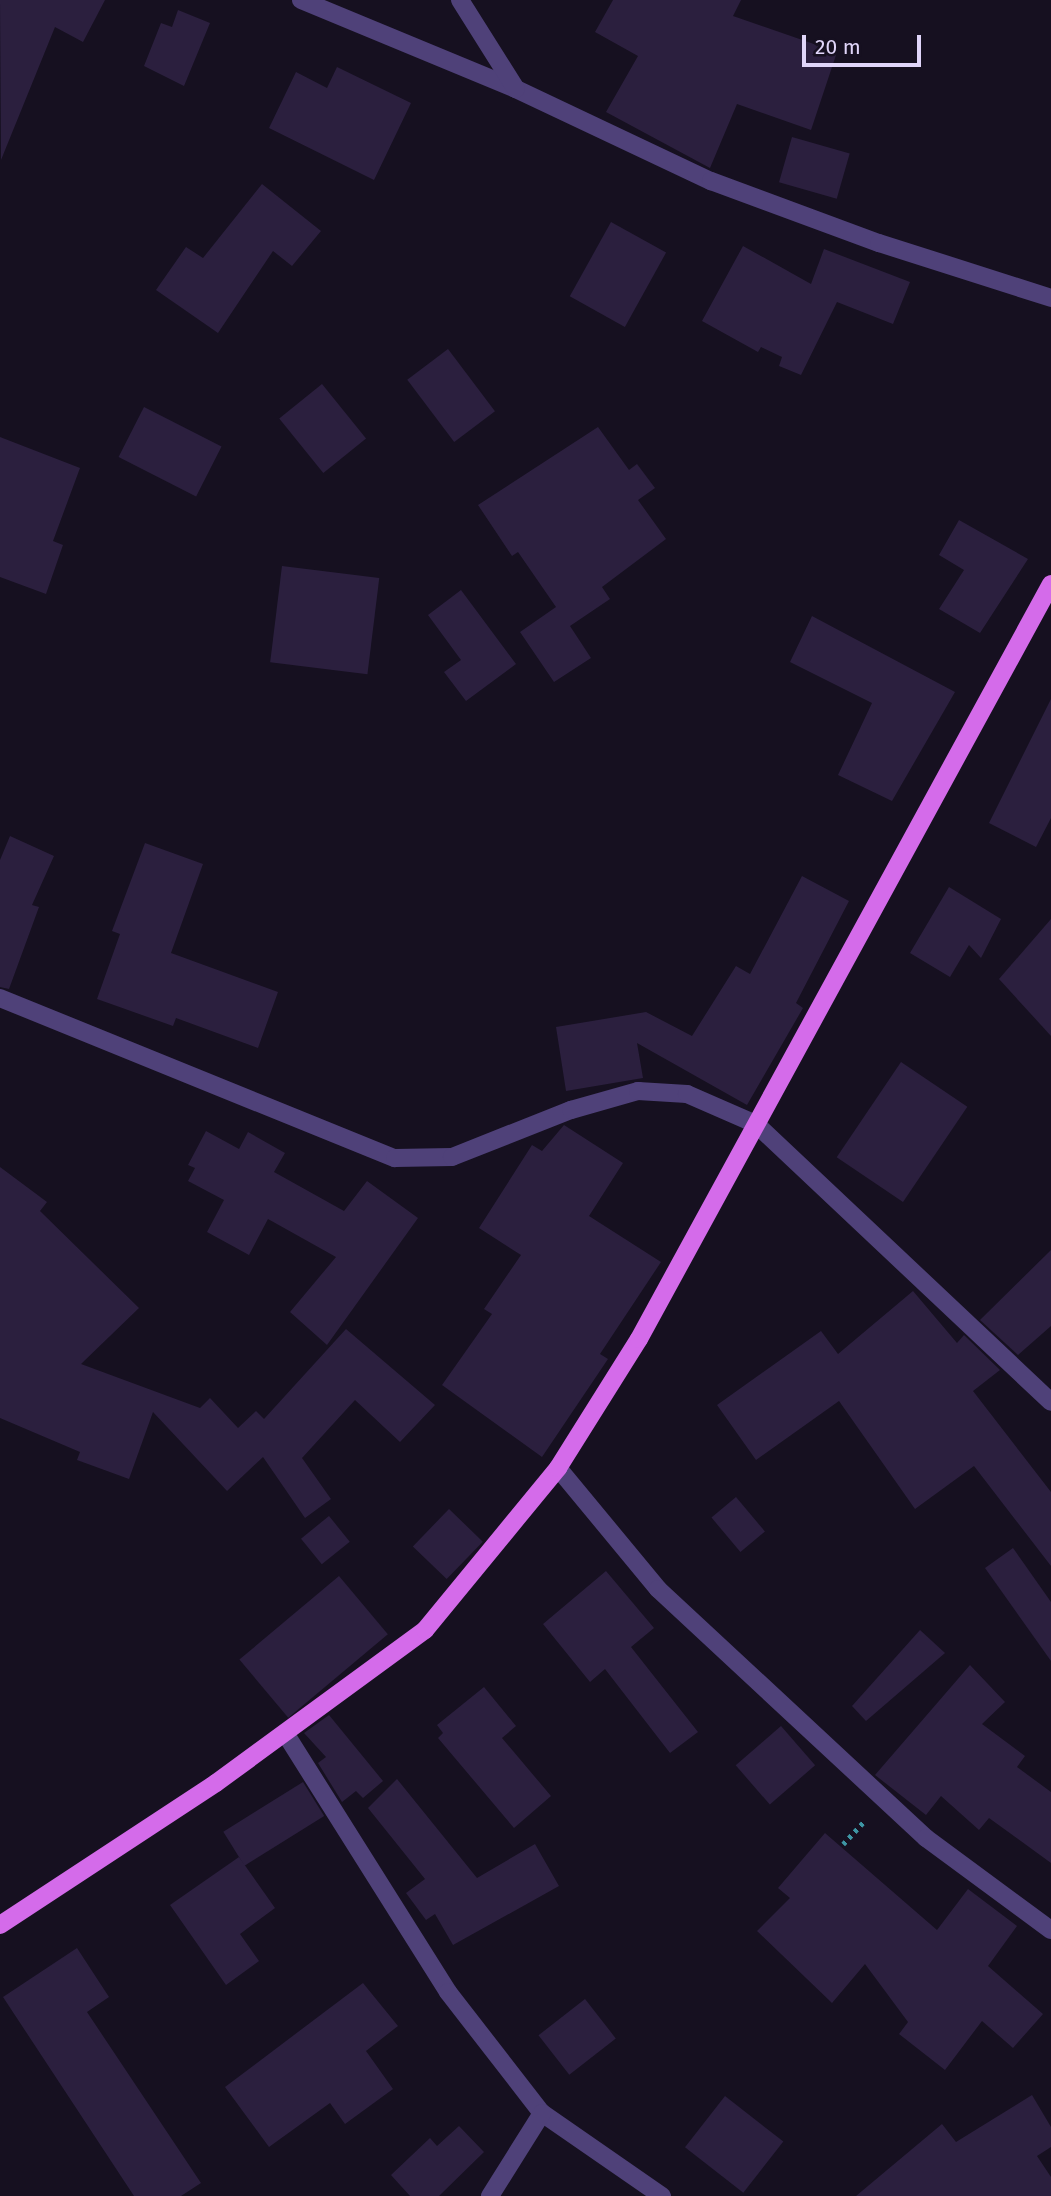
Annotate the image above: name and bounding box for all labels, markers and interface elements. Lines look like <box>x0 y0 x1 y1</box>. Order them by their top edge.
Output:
scale bar <box>806 21 925 65</box>
text: 20 m <box>815 34 861 60</box>

